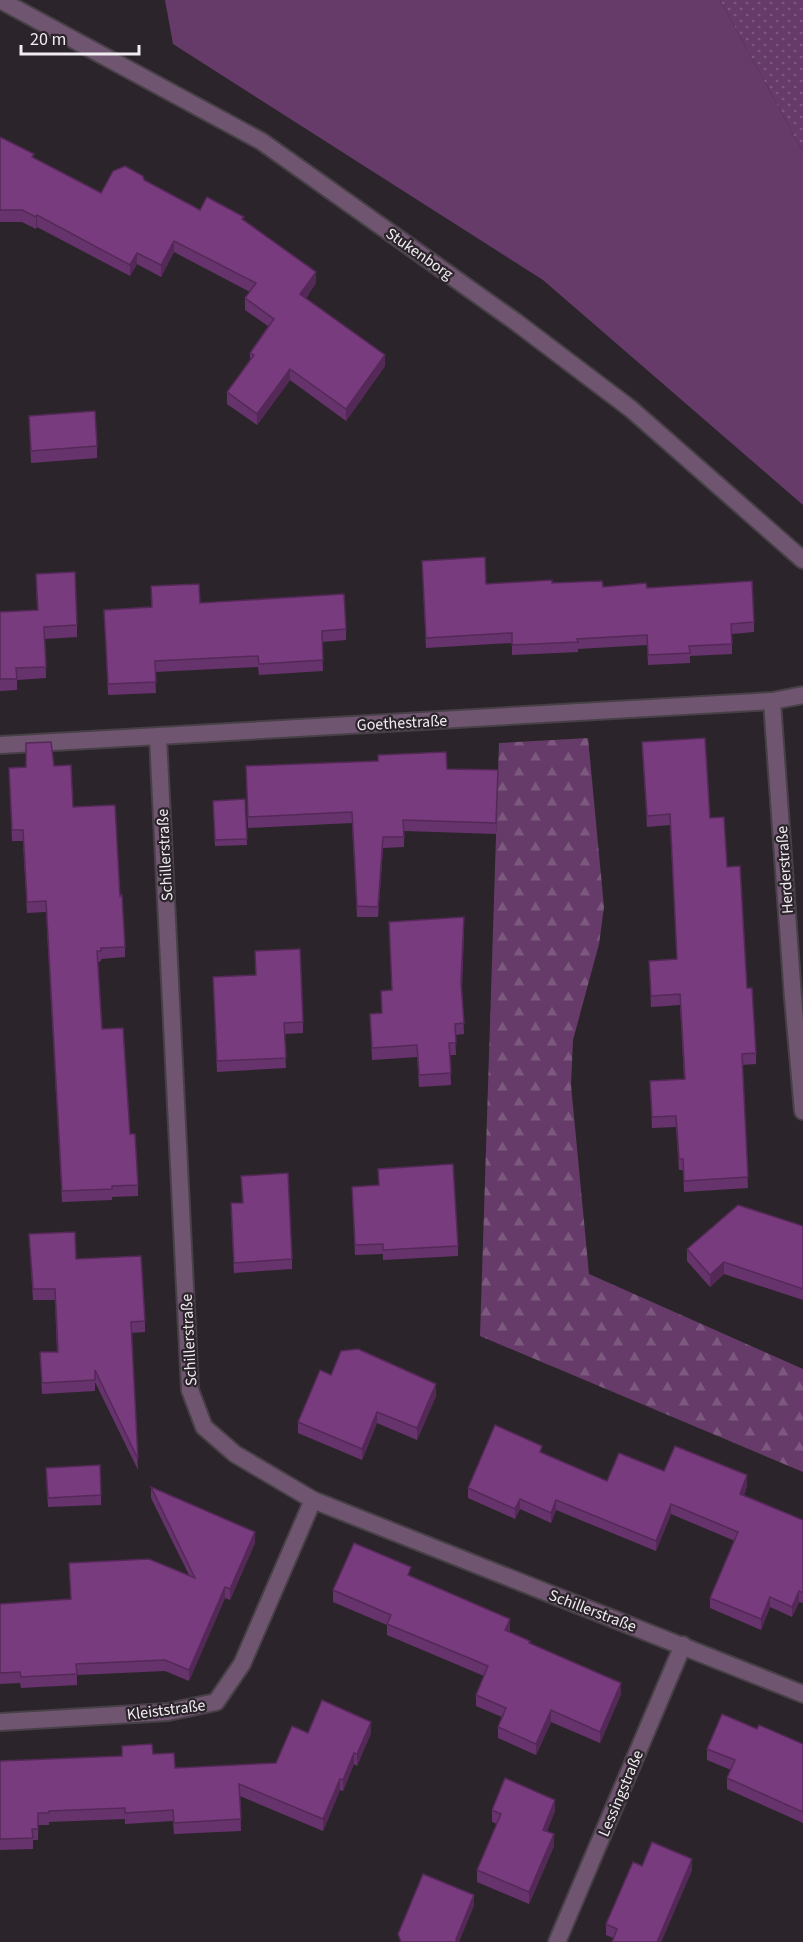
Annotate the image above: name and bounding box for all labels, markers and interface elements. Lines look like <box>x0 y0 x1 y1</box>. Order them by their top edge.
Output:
scale bar <box>21 18 140 56</box>
text: 20 m <box>30 27 66 52</box>
street label: Stukenborg <box>381 223 458 285</box>
street label: Goethestraße <box>356 710 448 736</box>
street label: Schillerstraße <box>152 808 178 902</box>
street label: Herderstraße <box>771 825 799 915</box>
street label: Schillerstraße <box>176 1293 202 1387</box>
street label: Schillerstraße <box>546 1584 640 1638</box>
street label: Kleiststraße <box>126 1694 207 1726</box>
street label: Lessingstraße <box>593 1747 649 1840</box>

